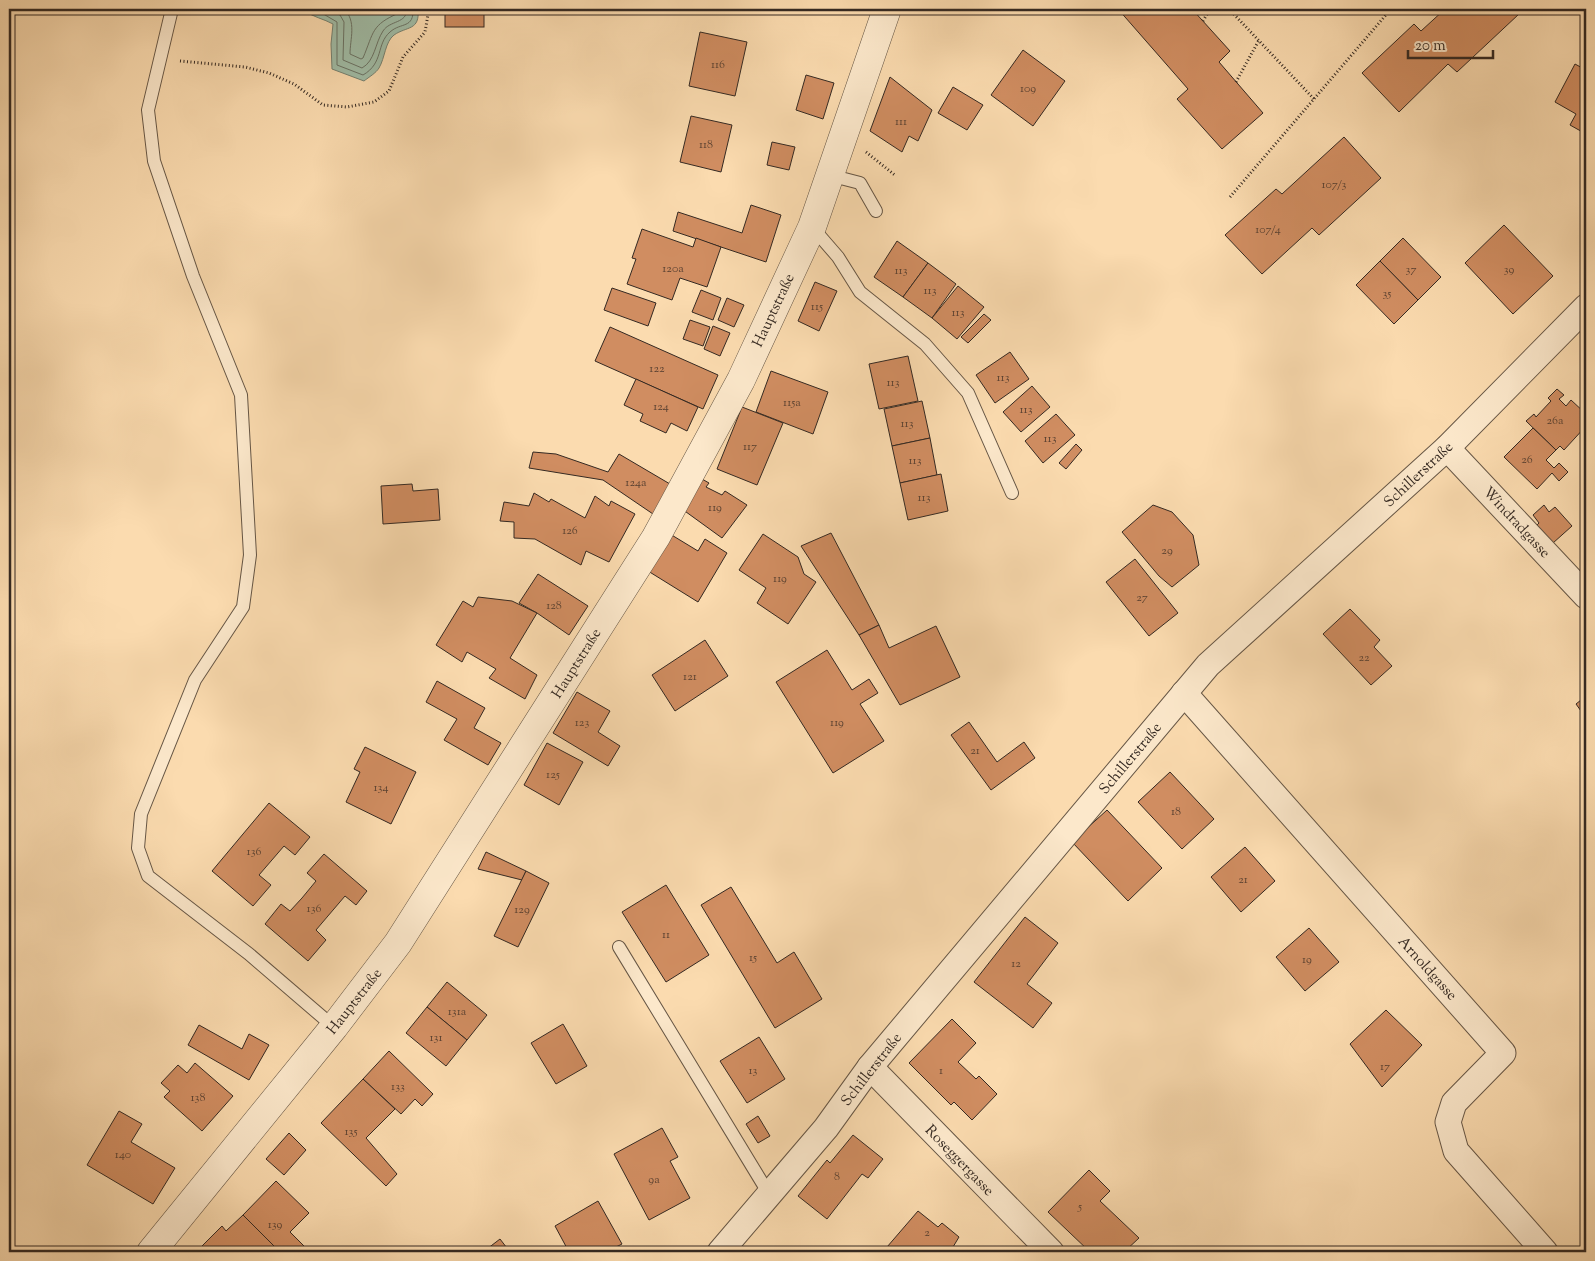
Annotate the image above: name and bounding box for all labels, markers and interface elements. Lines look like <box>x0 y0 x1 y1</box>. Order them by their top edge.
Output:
scale bar <box>1408 28 1492 60</box>
text: 20 m <box>1415 36 1446 57</box>
house number: 116 <box>711 56 725 74</box>
house number: 109 <box>1020 80 1036 98</box>
house number: 111 <box>895 113 907 131</box>
house number: 118 <box>699 136 713 154</box>
house number: 107/3 <box>1322 176 1347 194</box>
house number: 107/4 <box>1255 221 1281 239</box>
house number: 120a <box>662 260 684 278</box>
house number: 37 <box>1406 261 1416 279</box>
house number: 39 <box>1504 261 1514 279</box>
house number: 113 <box>894 262 908 280</box>
street label: Hauptstraße <box>748 270 801 351</box>
house number: 113 <box>923 282 937 300</box>
house number: 35 <box>1383 285 1391 303</box>
house number: 115 <box>811 298 823 316</box>
house number: 113 <box>951 304 965 322</box>
house number: 122 <box>649 360 665 378</box>
house number: 113 <box>996 369 1010 387</box>
house number: 113 <box>886 374 900 392</box>
house number: 115a <box>783 394 801 412</box>
house number: 124 <box>653 398 669 416</box>
house number: 113 <box>1019 401 1033 419</box>
house number: 26a <box>1546 412 1564 430</box>
house number: 113 <box>900 415 914 433</box>
house number: 113 <box>1043 430 1057 448</box>
street label: Schillerstraße <box>1380 437 1458 513</box>
house number: 117 <box>743 438 757 456</box>
house number: 26 <box>1521 451 1533 469</box>
house number: 113 <box>908 452 922 470</box>
house number: 124a <box>625 474 647 492</box>
street label: Windradgasse <box>1477 483 1555 563</box>
house number: 113 <box>917 489 931 507</box>
house number: 119 <box>708 499 722 517</box>
house number: 126 <box>562 522 578 540</box>
house number: 29 <box>1161 542 1173 560</box>
house number: 119 <box>773 570 787 588</box>
house number: 27 <box>1136 589 1148 607</box>
house number: 128 <box>546 597 562 615</box>
street label: Hauptstraße <box>547 625 607 703</box>
house number: 22 <box>1358 649 1370 667</box>
house number: 121 <box>683 668 697 686</box>
house number: 123 <box>575 714 589 732</box>
house number: 119 <box>830 714 844 732</box>
street label: Schillerstraße <box>1095 719 1167 799</box>
house number: 21 <box>970 742 980 760</box>
house number: 125 <box>546 766 560 784</box>
house number: 134 <box>374 779 388 797</box>
house number: 18 <box>1171 803 1181 821</box>
house number: 136 <box>247 843 261 861</box>
house number: 21 <box>1238 871 1248 889</box>
house number: 136 <box>307 900 321 918</box>
house number: 129 <box>514 901 530 919</box>
house number: 11 <box>662 926 670 944</box>
street label: Arnoldgasse <box>1392 932 1461 1006</box>
house number: 15 <box>749 949 757 967</box>
house number: 19 <box>1302 951 1312 969</box>
house number: 12 <box>1011 955 1021 973</box>
street label: Hauptstraße <box>323 964 388 1040</box>
house number: 131a <box>448 1003 467 1021</box>
house number: 131 <box>429 1029 443 1047</box>
street label: Schillerstraße <box>837 1029 908 1111</box>
house number: 17 <box>1380 1058 1390 1076</box>
house number: 13 <box>749 1062 758 1080</box>
house number: 1 <box>939 1062 943 1080</box>
house number: 133 <box>391 1078 405 1096</box>
house number: 138 <box>191 1089 205 1107</box>
street label: Roseggergasse <box>920 1121 998 1201</box>
house number: 135 <box>344 1123 358 1141</box>
house number: 140 <box>115 1146 131 1164</box>
house number: 8 <box>834 1168 840 1186</box>
house number: 9a <box>648 1171 660 1189</box>
house number: 5 <box>1077 1198 1082 1216</box>
house number: 139 <box>268 1216 282 1234</box>
house number: 2 <box>924 1224 930 1242</box>

